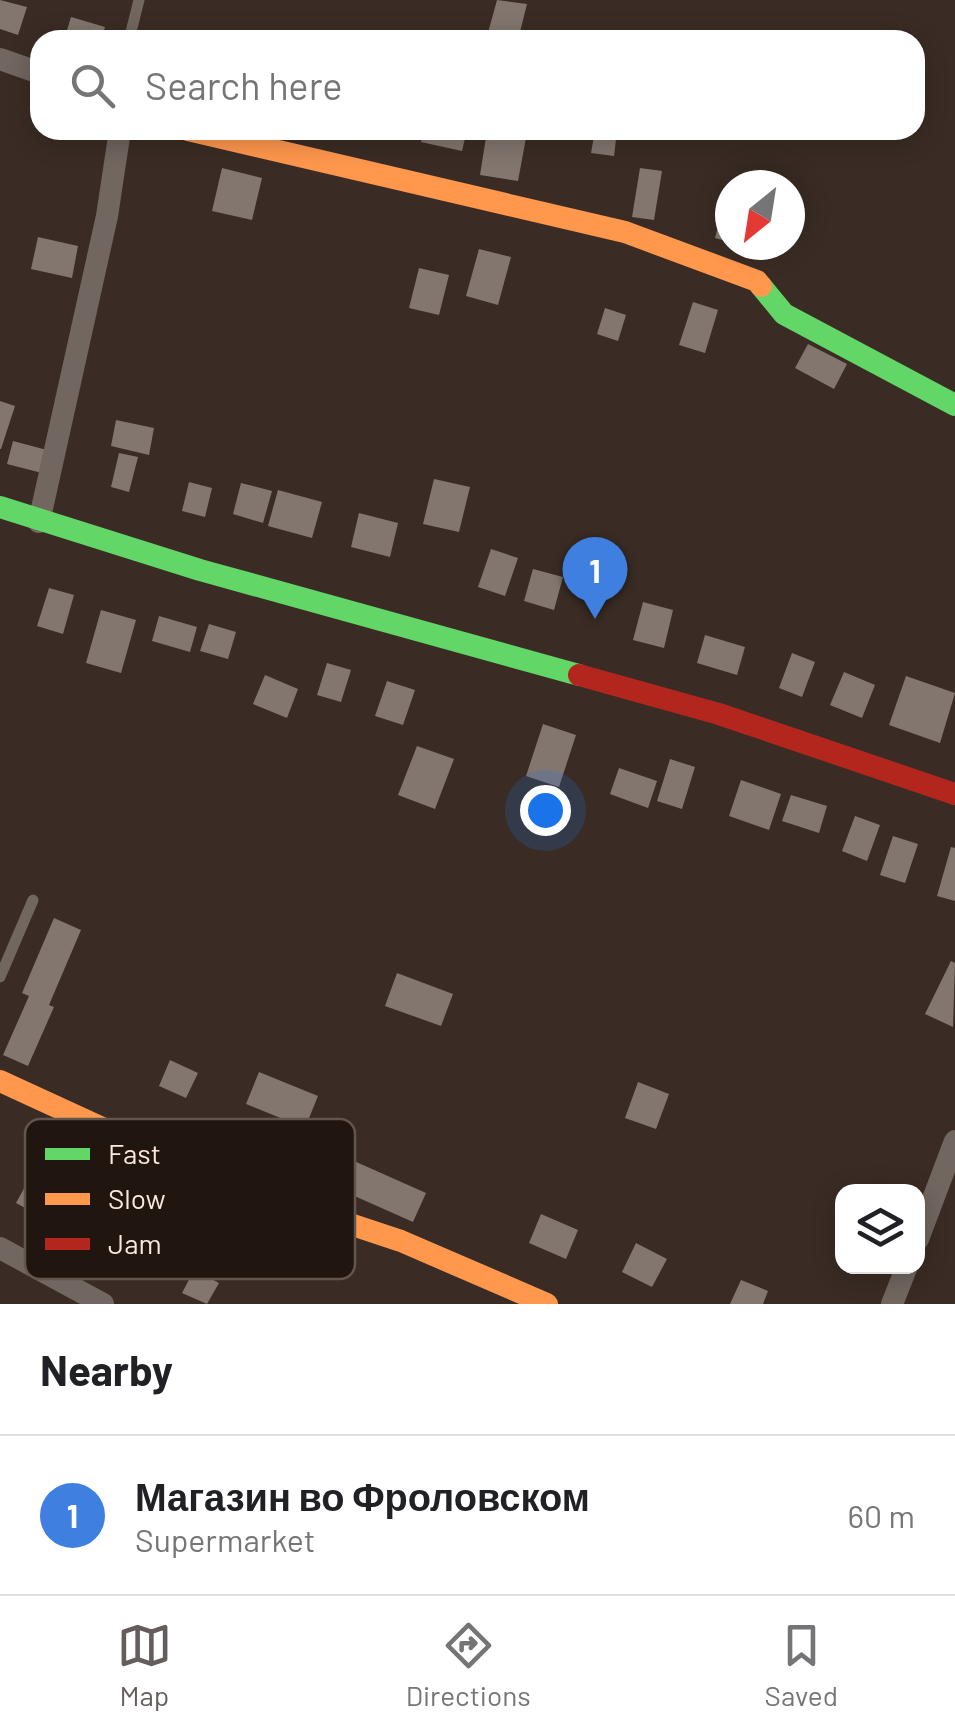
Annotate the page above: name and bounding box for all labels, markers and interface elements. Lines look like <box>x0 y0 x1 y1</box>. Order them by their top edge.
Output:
search box <box>30 30 925 140</box>
icon: search <box>65 58 120 113</box>
text: Search here <box>145 62 343 108</box>
north arrow <box>715 170 805 260</box>
pin: 1 <box>562 536 628 619</box>
your location <box>520 785 571 836</box>
legend <box>25 1119 355 1279</box>
text: Fast <box>108 1136 161 1170</box>
text: Slow <box>108 1181 166 1215</box>
map controls <box>835 1184 925 1274</box>
button: layers <box>835 1184 925 1274</box>
text: Jam <box>108 1226 162 1260</box>
text: Nearby <box>40 1344 173 1394</box>
text: Магазин во Фроловском <box>135 1473 590 1519</box>
text: 1 <box>67 1496 78 1534</box>
text: 60 m <box>848 1496 915 1534</box>
text: Supermarket <box>135 1520 315 1558</box>
tab: Map <box>117 1618 172 1712</box>
tab: Directions <box>406 1618 531 1712</box>
tab: Saved <box>765 1618 838 1712</box>

